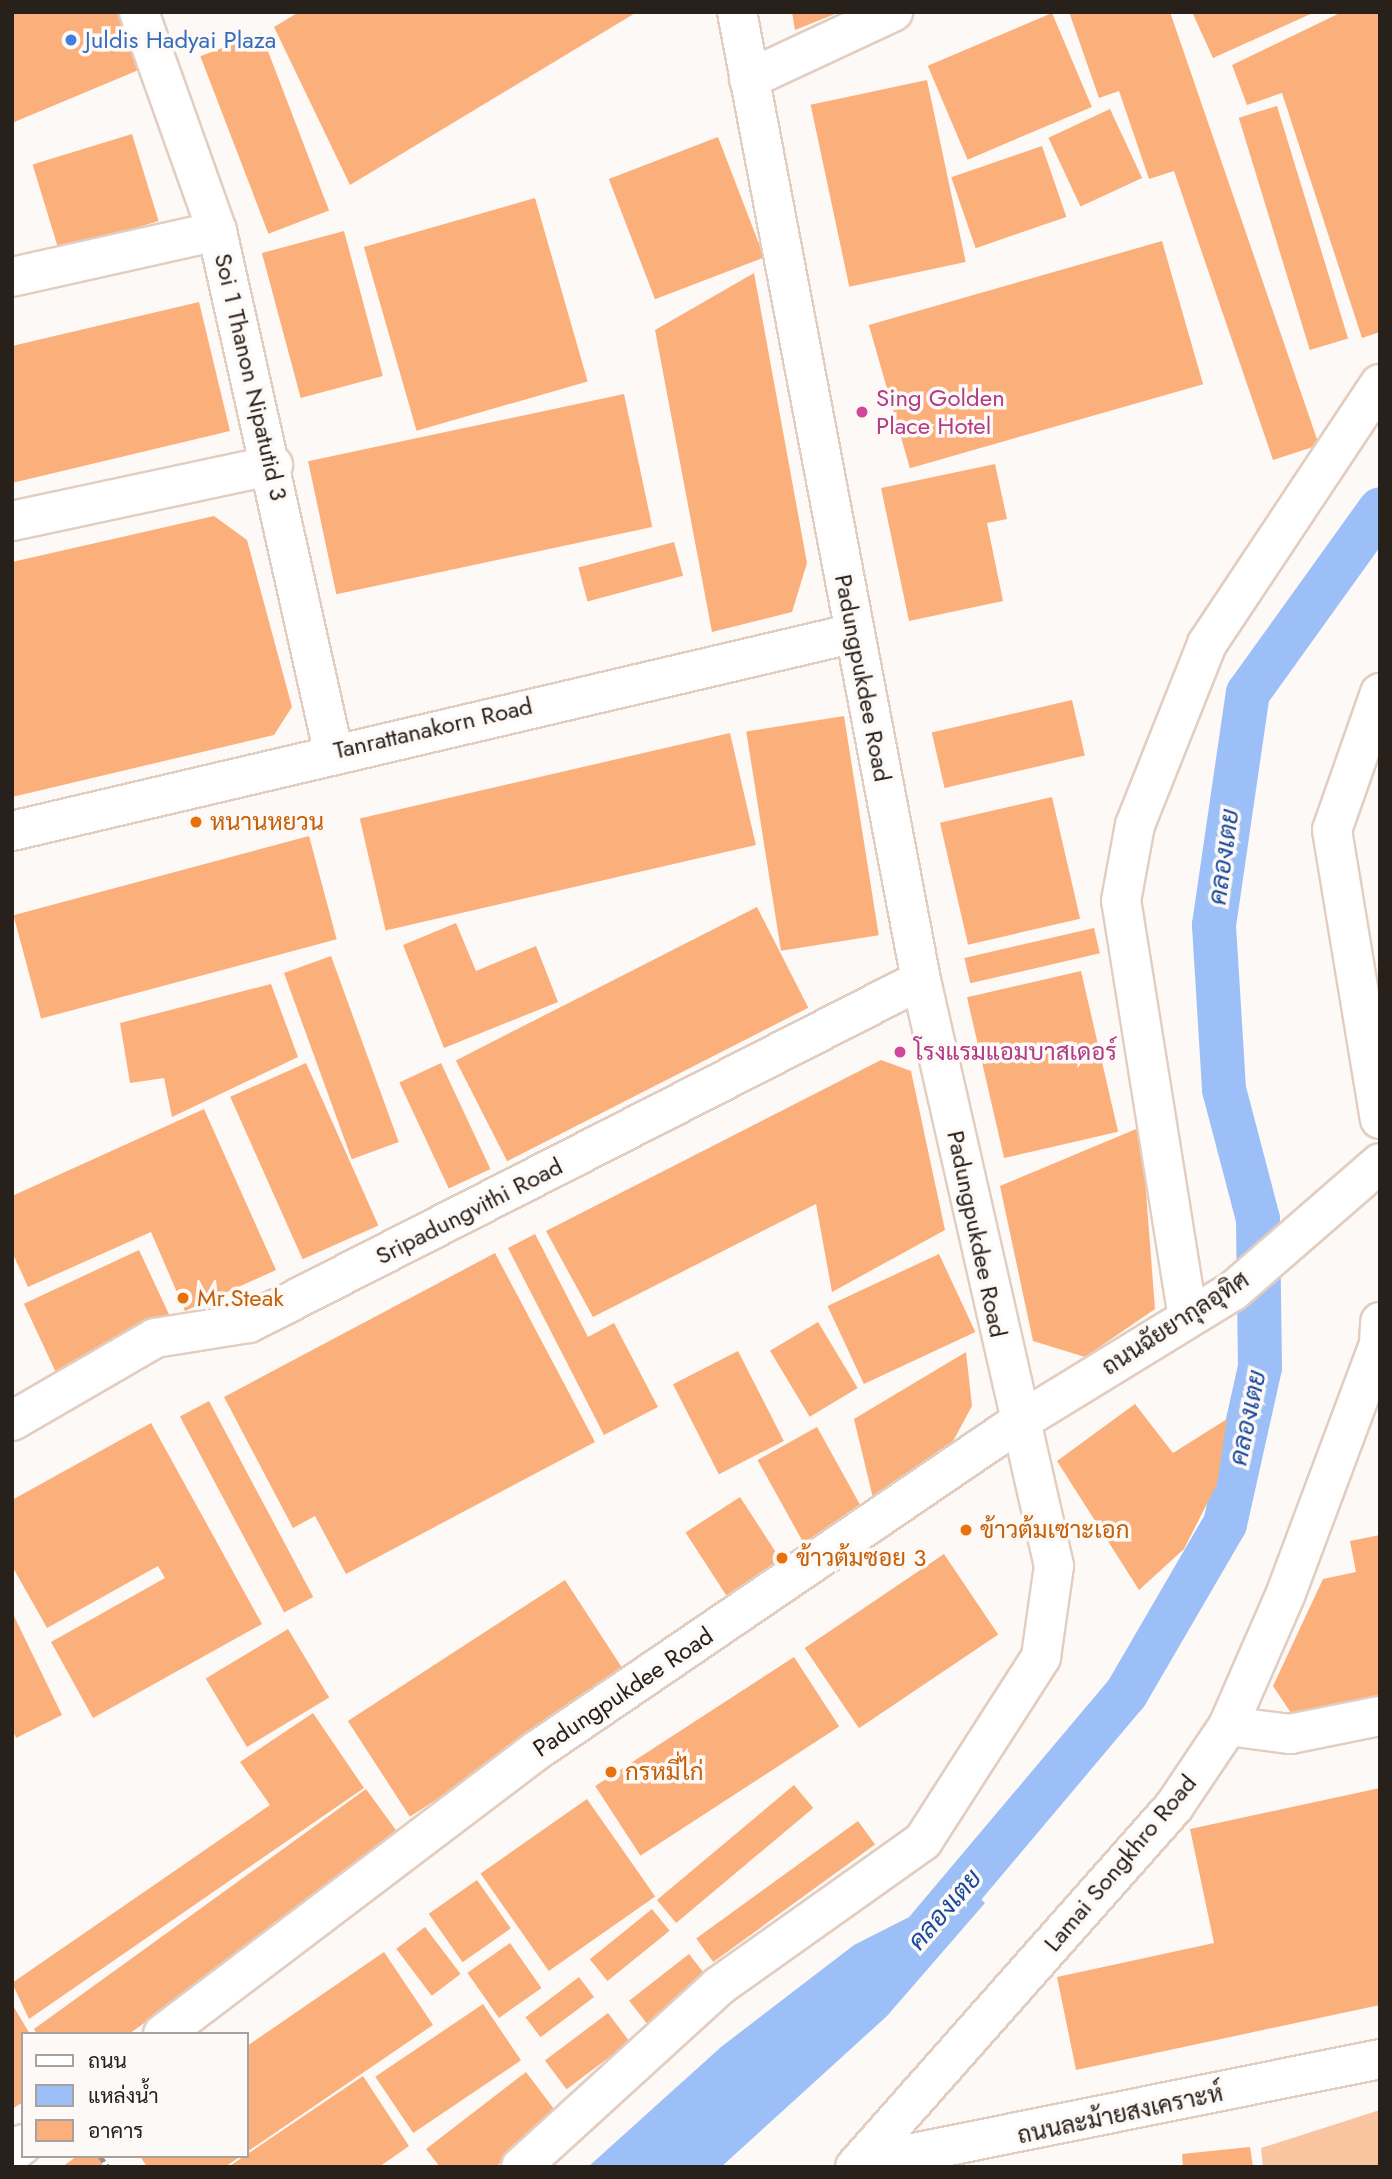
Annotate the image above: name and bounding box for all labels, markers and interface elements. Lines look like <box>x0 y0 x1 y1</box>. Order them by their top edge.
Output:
place label: Juldis Hadyai Plaza <box>85 26 276 54</box>
marker: Juldis Hadyai Plaza <box>63 32 79 48</box>
street label: Soi 1 Thanon Nipatutid 3 <box>209 251 293 503</box>
place label: Sing Golden Place Hotel <box>876 384 1005 440</box>
marker: Sing Golden Place Hotel <box>854 404 870 420</box>
street label: Padungpukdee Road <box>829 572 897 784</box>
street label: Tanrattanakorn Road <box>331 691 535 765</box>
water label: คลองเตย <box>1202 807 1246 907</box>
place label: หนานหยวน <box>210 808 324 836</box>
marker: หนานหยวน <box>188 814 204 830</box>
place label: โรงแรมแอมบาสเดอร์ <box>914 1038 1117 1066</box>
marker: โรงแรมแอมบาสเดอร์ <box>892 1044 908 1060</box>
street label: Padungpukdee Road <box>941 1128 1013 1340</box>
street label: Sripadungvithi Road <box>371 1151 567 1271</box>
street label: ถนนฉัยยากุลอุทิศ <box>1096 1265 1254 1381</box>
place label: Mr.Steak <box>197 1284 284 1312</box>
marker: Mr.Steak <box>175 1290 191 1306</box>
water label: คลองเตย <box>1223 1368 1273 1468</box>
place label: ข้าวต้มเซาะเอก <box>980 1516 1130 1544</box>
marker: ข้าวต้มเซาะเอก <box>958 1522 974 1538</box>
place label: ข้าวต้มซอย 3 <box>796 1544 926 1572</box>
marker: ข้าวต้มซอย 3 <box>774 1550 790 1566</box>
street label: Padungpukdee Road <box>528 1621 718 1763</box>
place label: กรหมี่ไก่ <box>625 1758 704 1786</box>
marker: กรหมี่ไก่ <box>603 1764 619 1780</box>
street label: Lamai Songkhro Road <box>1038 1769 1202 1957</box>
water label: คลองเตย <box>902 1863 988 1957</box>
legend <box>21 2032 248 2158</box>
text: ถนน <box>88 2046 127 2076</box>
street label: ถนนละม้ายสงเคราะห์ <box>1015 2078 1225 2150</box>
text: แหล่งน้ำ <box>88 2081 159 2111</box>
text: อาคาร <box>88 2116 144 2146</box>

